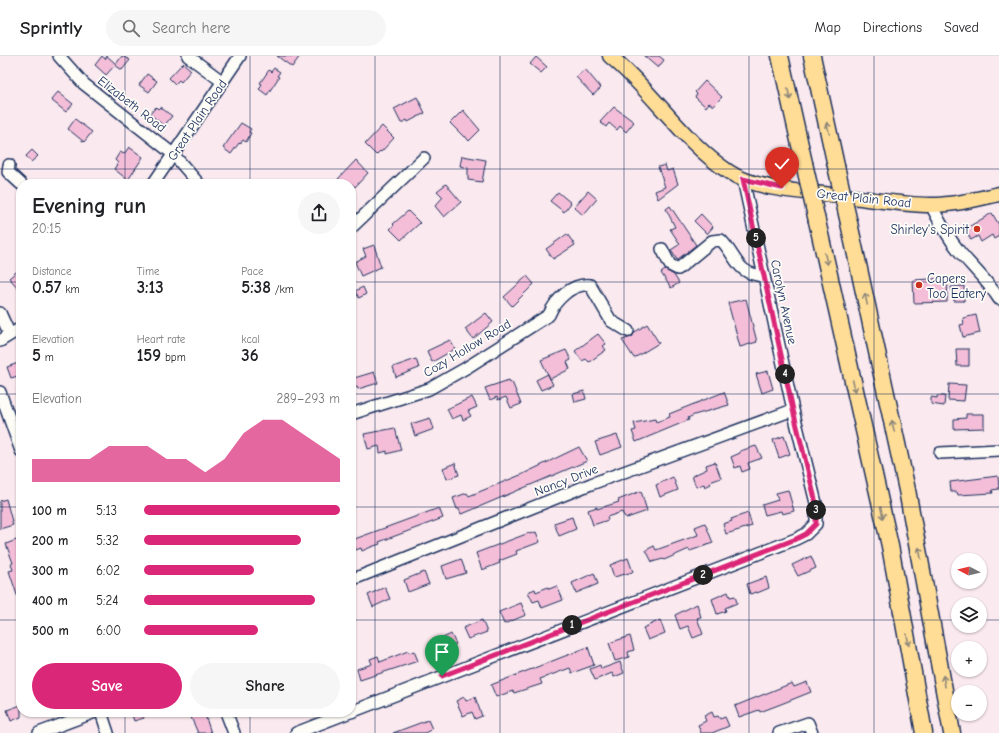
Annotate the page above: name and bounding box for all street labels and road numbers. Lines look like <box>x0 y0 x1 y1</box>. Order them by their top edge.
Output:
street label: Elizabeth Road <box>95 73 169 135</box>
street label: Great Plain Road <box>164 76 230 164</box>
street label: Great Plain Road <box>816 186 912 210</box>
street label: Carolyn Avenue <box>768 258 800 346</box>
street label: Cozy Hollow Road <box>421 316 513 380</box>
street label: Nancy Drive <box>532 461 600 499</box>

